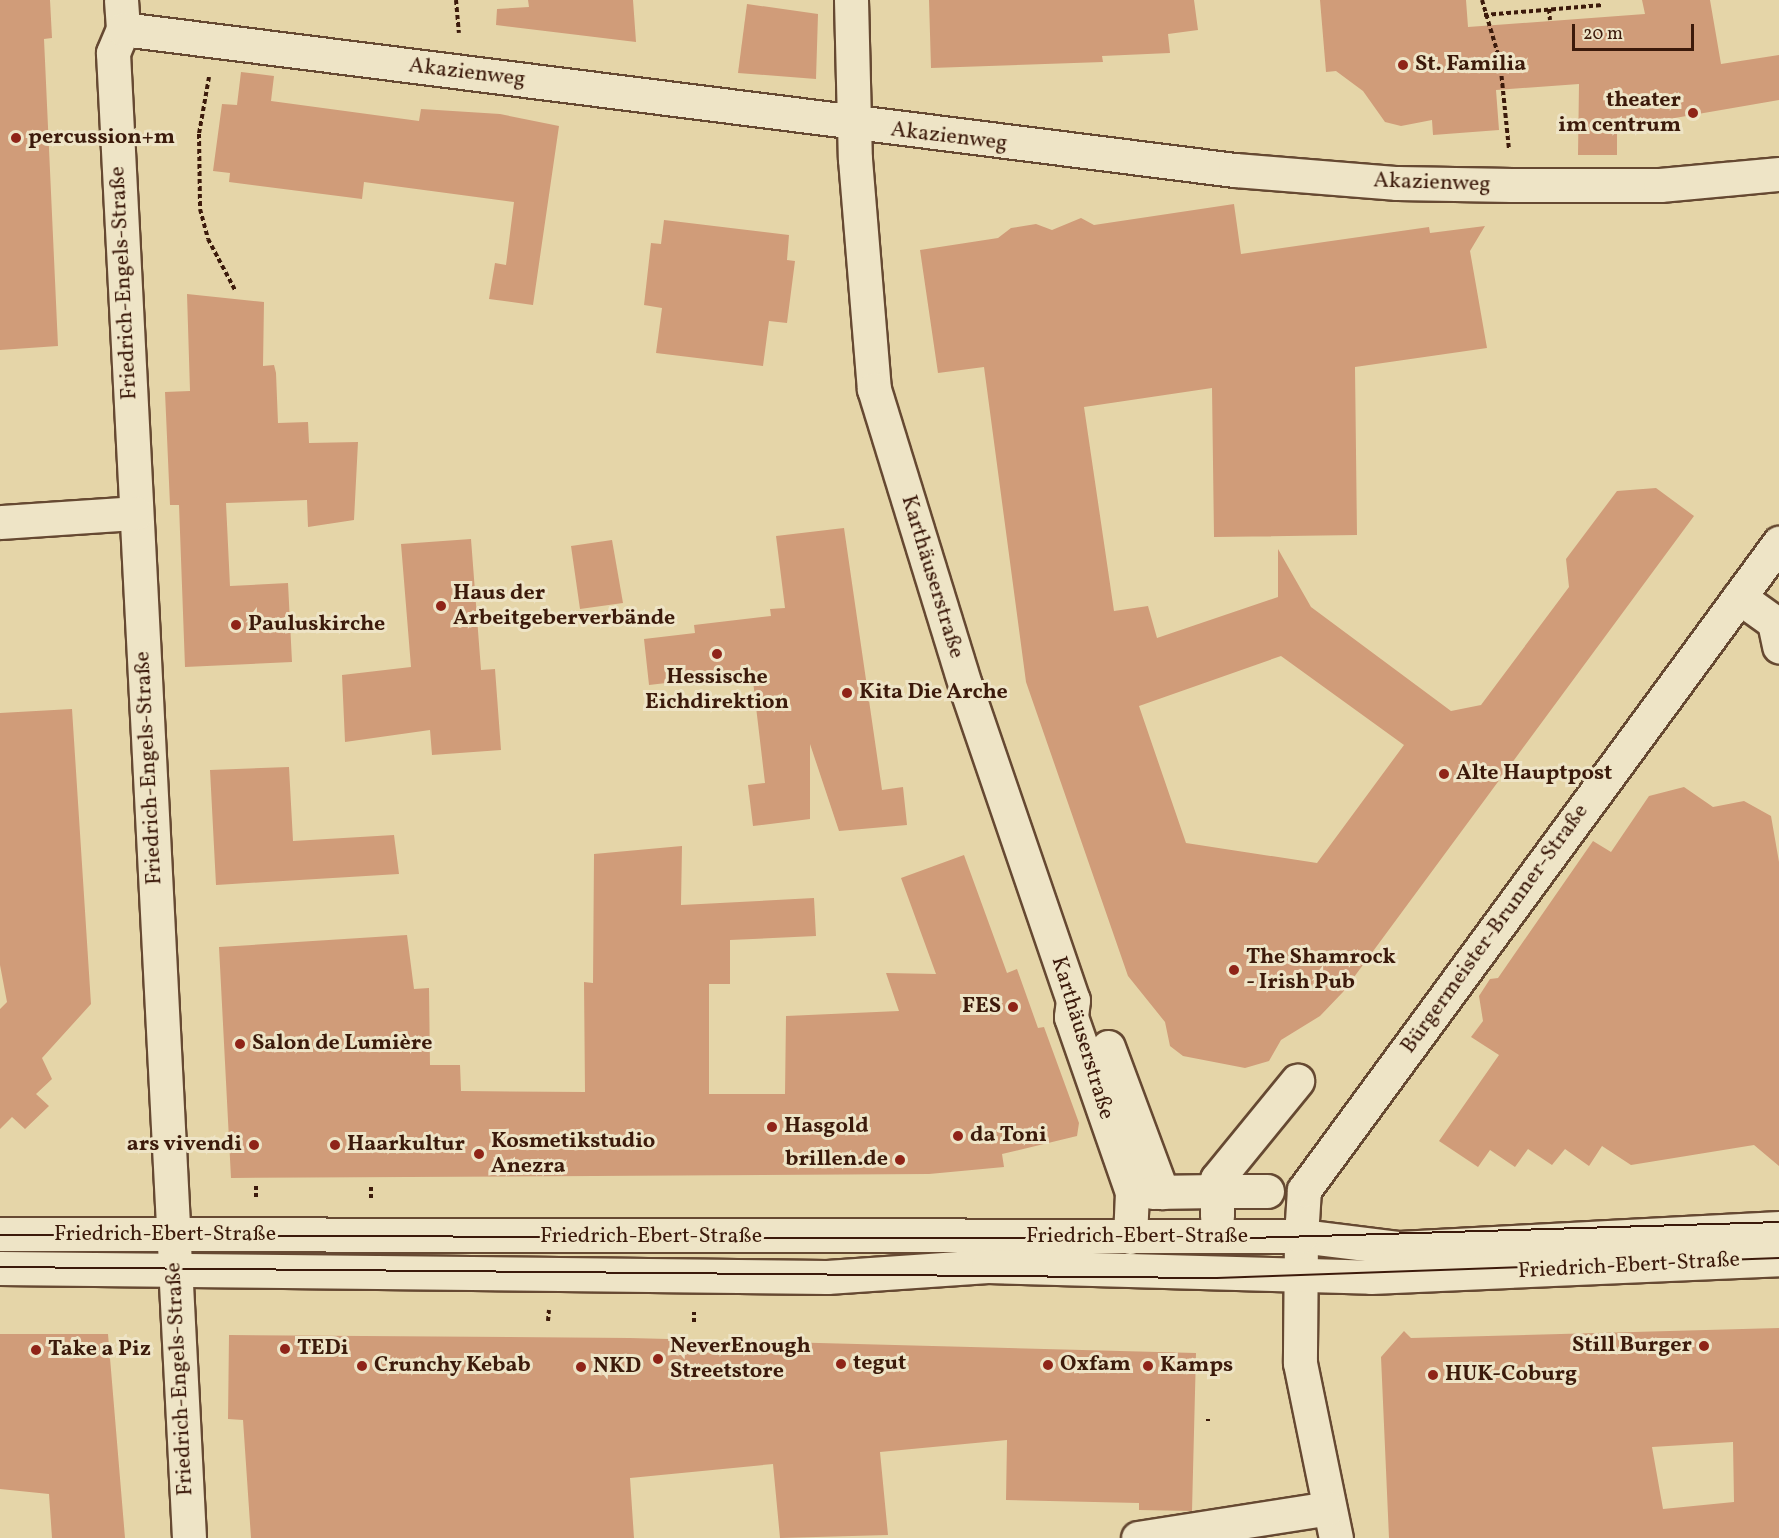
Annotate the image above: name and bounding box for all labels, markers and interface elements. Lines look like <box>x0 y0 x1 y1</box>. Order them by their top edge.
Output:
scale bar <box>1575 12 1696 50</box>
text: 20 m <box>1583 22 1623 47</box>
place label: St. Familia <box>1415 52 1526 78</box>
street label: Akazienweg <box>407 53 527 93</box>
marker: St. Familia <box>1396 58 1410 72</box>
place label: theater im centrum <box>1558 87 1681 138</box>
marker: theater im centrum <box>1686 106 1700 120</box>
street label: Akazienweg <box>889 117 1009 157</box>
place label: percussion+m <box>28 125 175 151</box>
marker: percussion+m <box>9 131 23 145</box>
street label: Friedrich-Engels-Straße <box>105 165 143 401</box>
street label: Akazienweg <box>1373 168 1491 198</box>
street label: Karthäuserstraße <box>895 492 969 662</box>
place label: Haus der Arbeitgeberverbände <box>453 580 675 632</box>
marker: Haus der Arbeitgeberverbände <box>434 599 448 613</box>
place label: Pauluskirche <box>248 612 385 638</box>
marker: Pauluskirche <box>229 618 243 632</box>
marker: Hessische Eichdirektion <box>710 647 724 661</box>
street label: Friedrich-Engels-Straße <box>130 650 168 886</box>
place label: Hessische Eichdirektion <box>645 664 789 716</box>
place label: Kita Die Arche <box>859 680 1008 706</box>
marker: Kita Die Arche <box>840 686 854 700</box>
place label: Alte Hauptpost <box>1456 761 1612 787</box>
marker: Alte Hauptpost <box>1437 767 1451 781</box>
street label: Bürgermeister-Brunner-Straße <box>1396 799 1594 1059</box>
place label: The Shamrock - Irish Pub <box>1246 944 1396 996</box>
street label: Karthäuserstraße <box>1045 953 1119 1123</box>
marker: The Shamrock - Irish Pub <box>1227 963 1241 977</box>
place label: FES <box>962 994 1001 1020</box>
marker: FES <box>1006 1000 1020 1014</box>
place label: Salon de Lumière <box>252 1031 432 1057</box>
marker: Salon de Lumière <box>233 1037 247 1051</box>
place label: Hasgold <box>784 1114 869 1140</box>
marker: Hasgold <box>765 1120 779 1134</box>
place label: da Toni <box>970 1123 1047 1149</box>
place label: Kosmetikstudio Anezra <box>491 1128 655 1180</box>
marker: da Toni <box>951 1129 965 1143</box>
place label: ars vivendi <box>126 1132 242 1158</box>
place label: Haarkultur <box>347 1132 465 1158</box>
marker: ars vivendi <box>247 1138 261 1152</box>
marker: Haarkultur <box>328 1138 342 1152</box>
marker: Kosmetikstudio Anezra <box>472 1147 486 1161</box>
place label: brillen.de <box>785 1147 888 1173</box>
marker: brillen.de <box>893 1153 907 1167</box>
street label: Friedrich-Ebert-Straße <box>54 1222 276 1248</box>
street label: Friedrich-Ebert-Straße <box>540 1224 762 1250</box>
street label: Friedrich-Ebert-Straße <box>1026 1224 1248 1250</box>
street label: Friedrich-Ebert-Straße <box>1517 1247 1741 1285</box>
street label: Friedrich-Engels-Straße <box>161 1261 199 1497</box>
place label: NeverEnough Streetstore <box>670 1333 811 1384</box>
place label: Still Burger <box>1572 1333 1692 1359</box>
place label: TEDi <box>297 1336 349 1362</box>
place label: Take a Piz <box>48 1337 151 1363</box>
marker: Still Burger <box>1697 1339 1711 1353</box>
marker: TEDi <box>278 1342 292 1356</box>
marker: Take a Piz <box>29 1343 43 1357</box>
place label: tegut <box>853 1351 906 1377</box>
marker: NeverEnough Streetstore <box>651 1352 665 1366</box>
place label: Oxfam <box>1060 1352 1131 1378</box>
place label: Crunchy Kebab <box>374 1353 531 1379</box>
place label: Kamps <box>1160 1353 1233 1379</box>
place label: NKD <box>593 1354 641 1380</box>
marker: tegut <box>834 1357 848 1371</box>
marker: Oxfam <box>1041 1358 1055 1372</box>
marker: Crunchy Kebab <box>355 1359 369 1373</box>
marker: Kamps <box>1141 1359 1155 1373</box>
marker: NKD <box>574 1360 588 1374</box>
place label: HUK-Coburg <box>1445 1362 1577 1388</box>
marker: HUK-Coburg <box>1426 1368 1440 1382</box>

